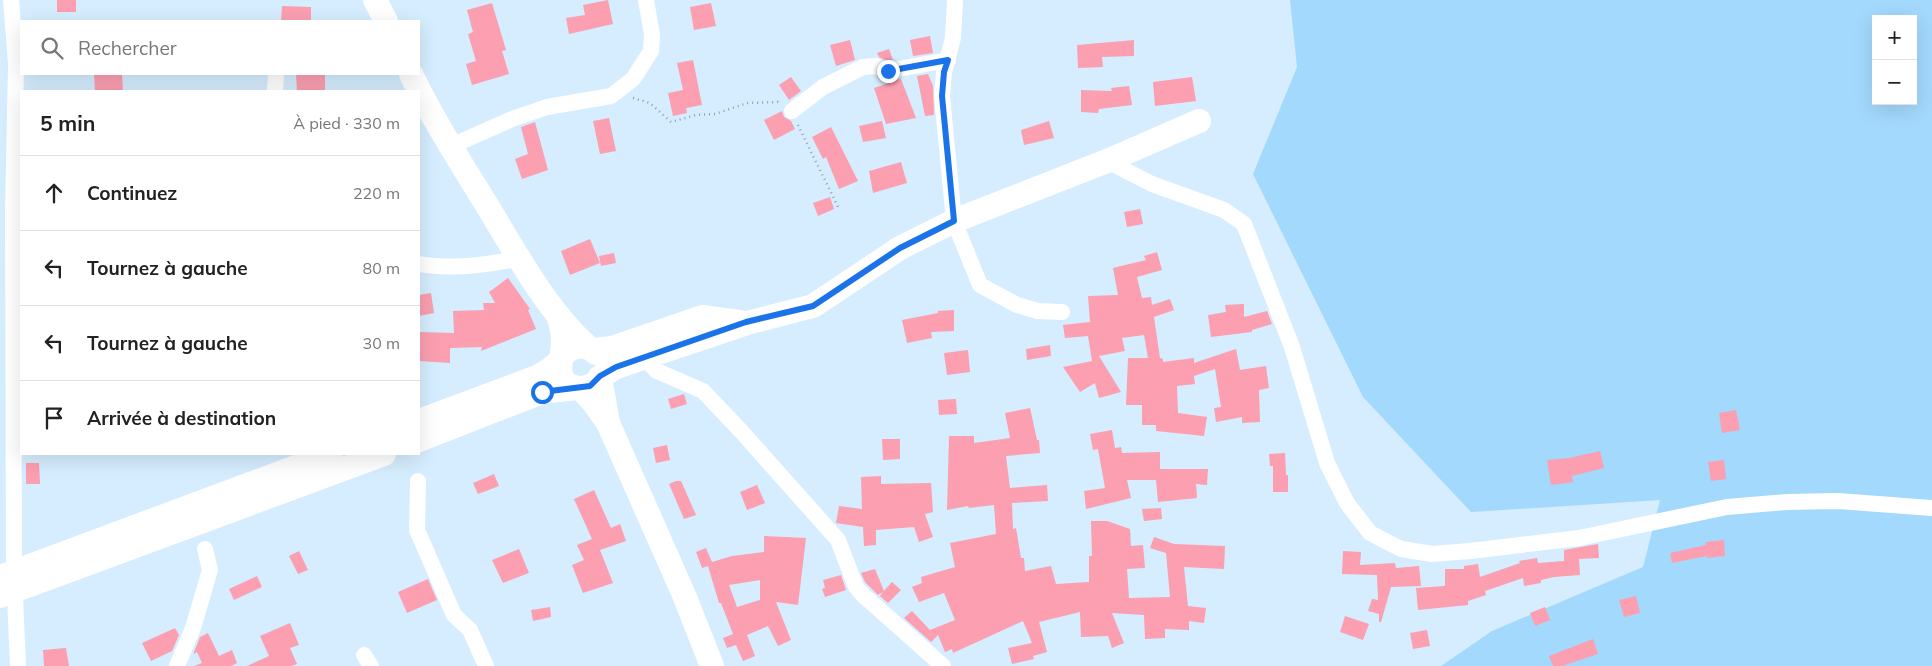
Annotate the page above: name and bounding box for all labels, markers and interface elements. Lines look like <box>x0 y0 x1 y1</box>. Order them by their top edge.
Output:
map controls <box>1872 15 1917 105</box>
button: + <box>1872 15 1917 60</box>
search box <box>20 20 420 75</box>
icon: search <box>38 34 66 62</box>
text: Rechercher <box>78 36 177 60</box>
route end <box>877 60 900 83</box>
button: − <box>1872 60 1917 105</box>
text: 5 min <box>40 110 95 136</box>
text: À pied · 330 m <box>293 113 400 133</box>
icon: ahead <box>40 179 68 207</box>
text: Continuez <box>87 181 177 205</box>
text: 220 m <box>353 183 400 203</box>
icon: left <box>40 254 68 282</box>
text: Tournez à gauche <box>87 256 248 280</box>
text: 80 m <box>363 258 400 278</box>
icon: left <box>40 329 68 357</box>
text: Tournez à gauche <box>87 331 248 355</box>
text: 30 m <box>363 333 400 353</box>
route start <box>531 381 554 404</box>
icon: arrive <box>40 404 68 432</box>
text: Arrivée à destination <box>87 406 276 430</box>

